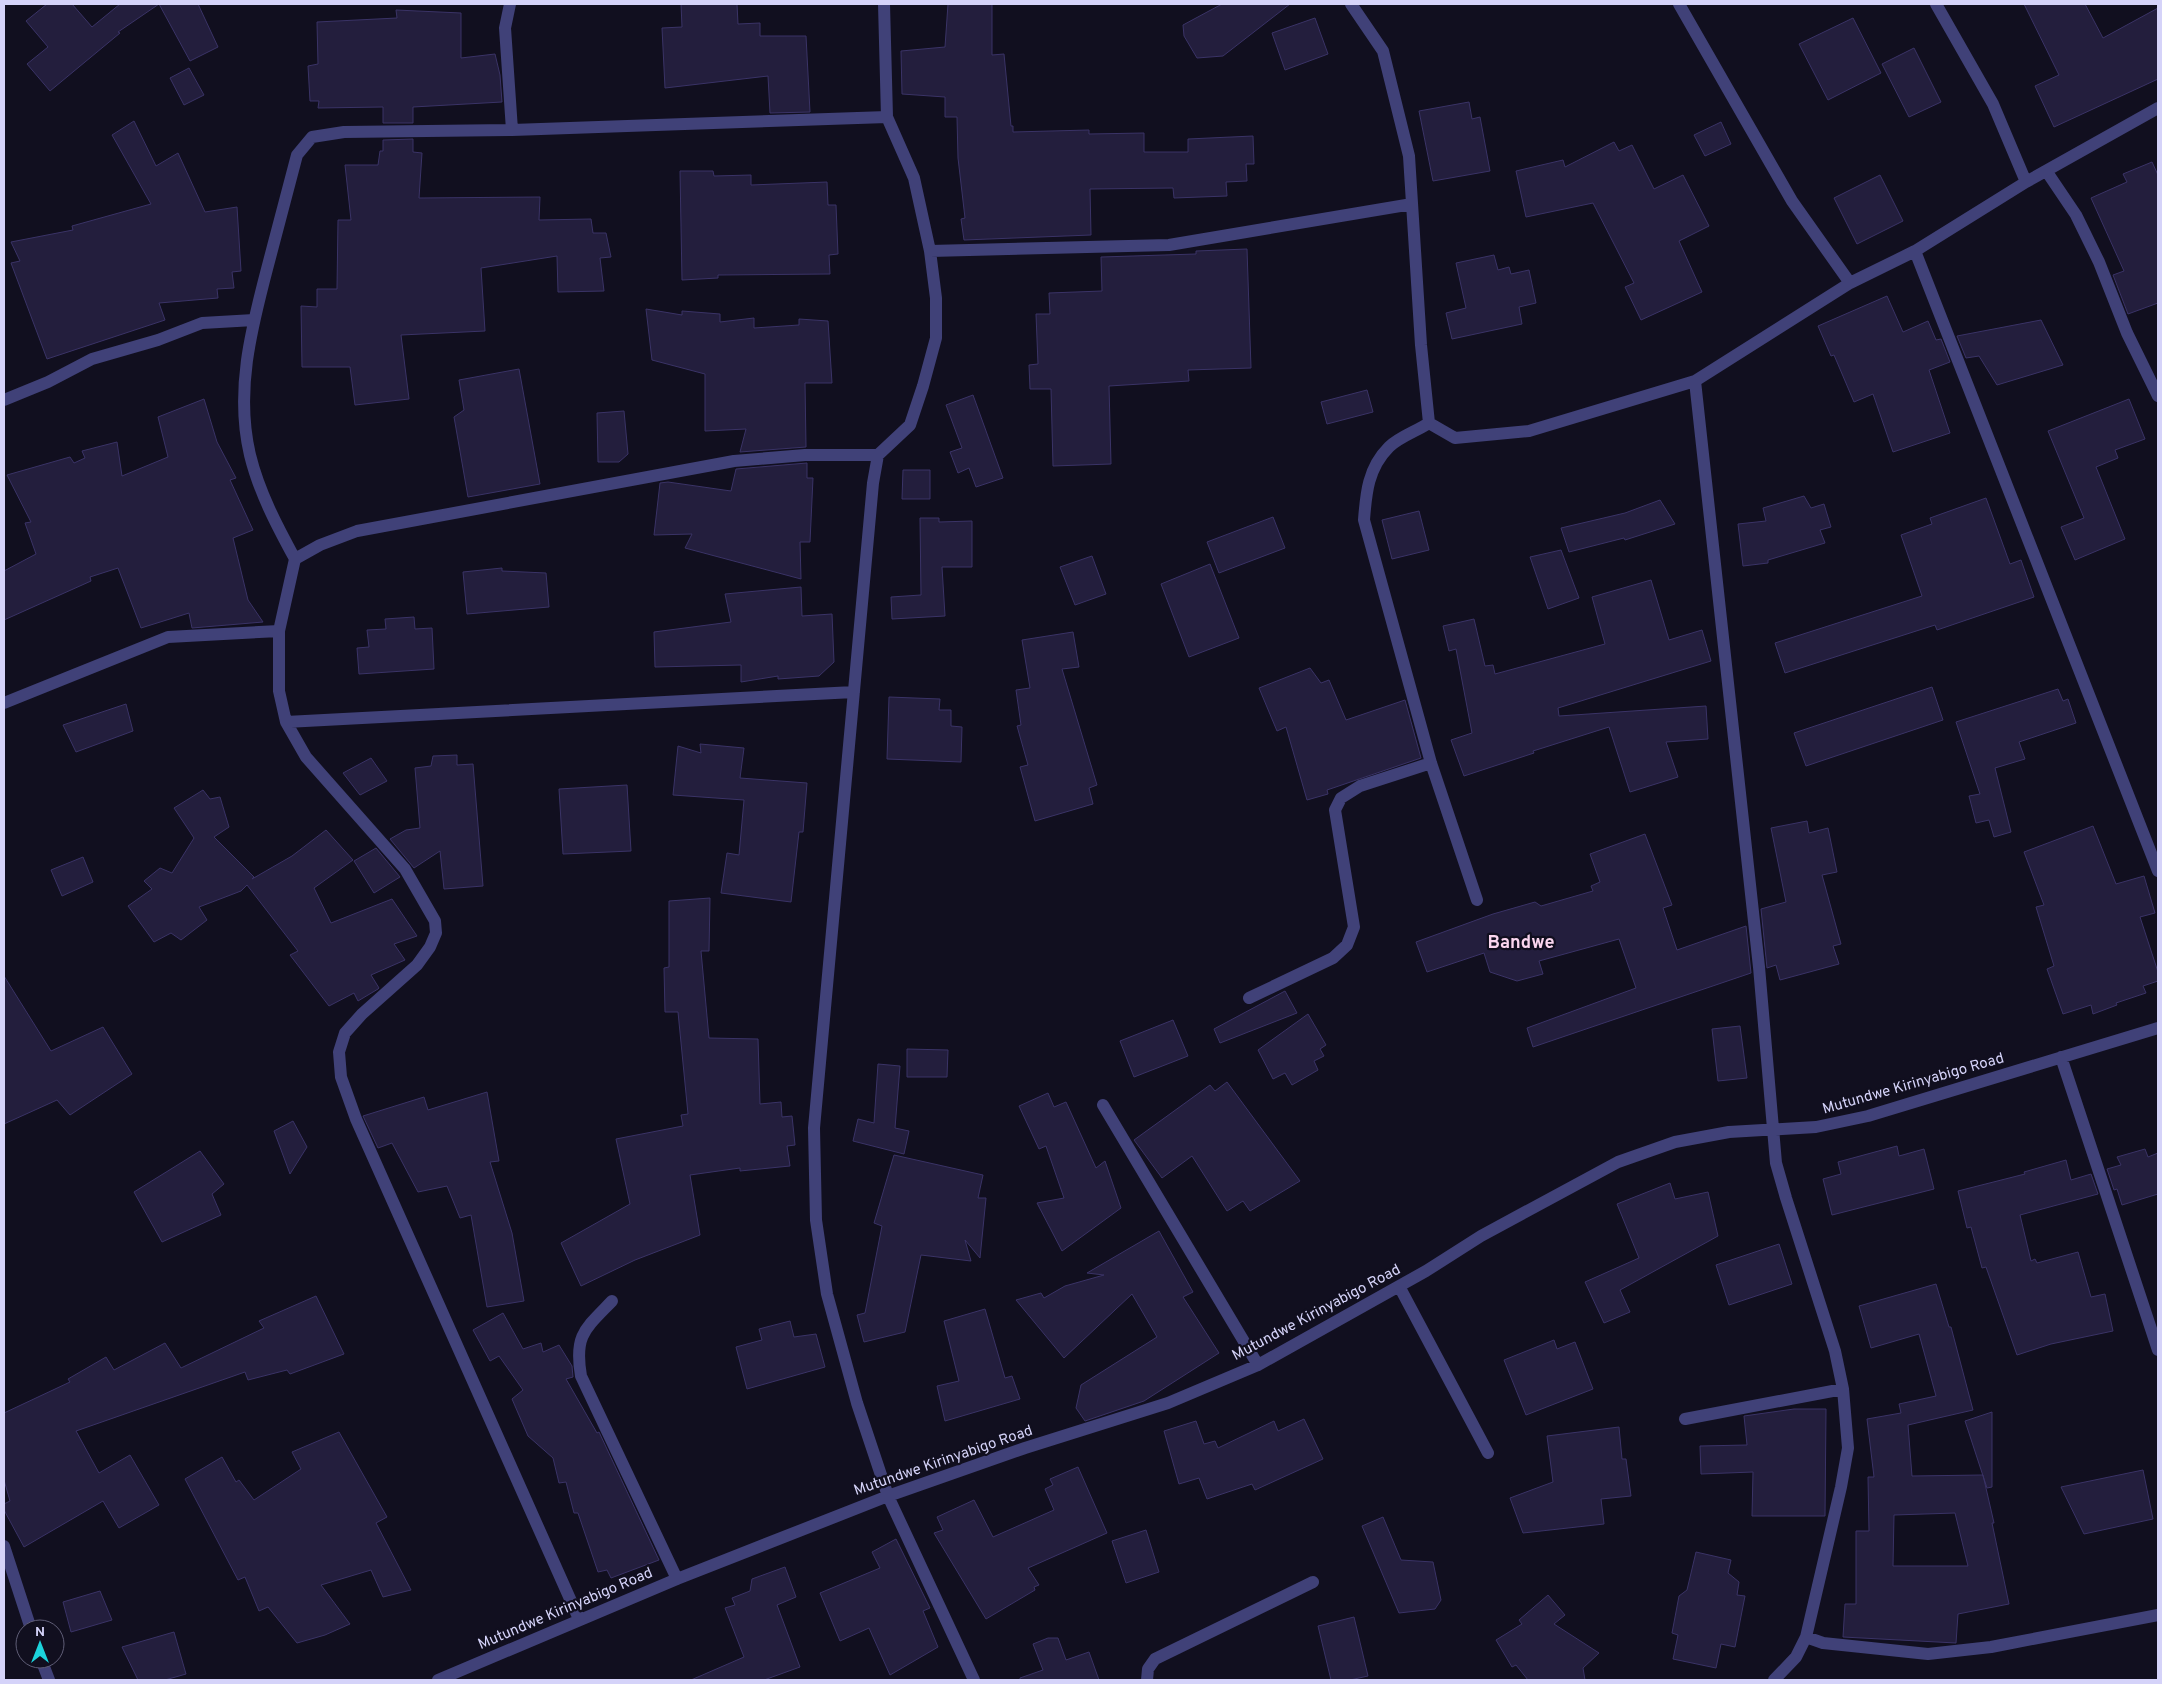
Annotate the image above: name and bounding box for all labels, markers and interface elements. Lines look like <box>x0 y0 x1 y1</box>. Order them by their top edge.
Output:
district label: Bandwe <box>1487 932 1555 955</box>
street label: Mutundwe Kirinyabigo Road <box>1820 1049 2006 1119</box>
street label: Mutundwe Kirinyabigo Road <box>1229 1261 1404 1366</box>
street label: Mutundwe Kirinyabigo Road <box>851 1422 1035 1501</box>
street label: Mutundwe Kirinyabigo Road <box>475 1564 656 1655</box>
north arrow <box>15 1619 65 1669</box>
text: N <box>35 1624 45 1641</box>

